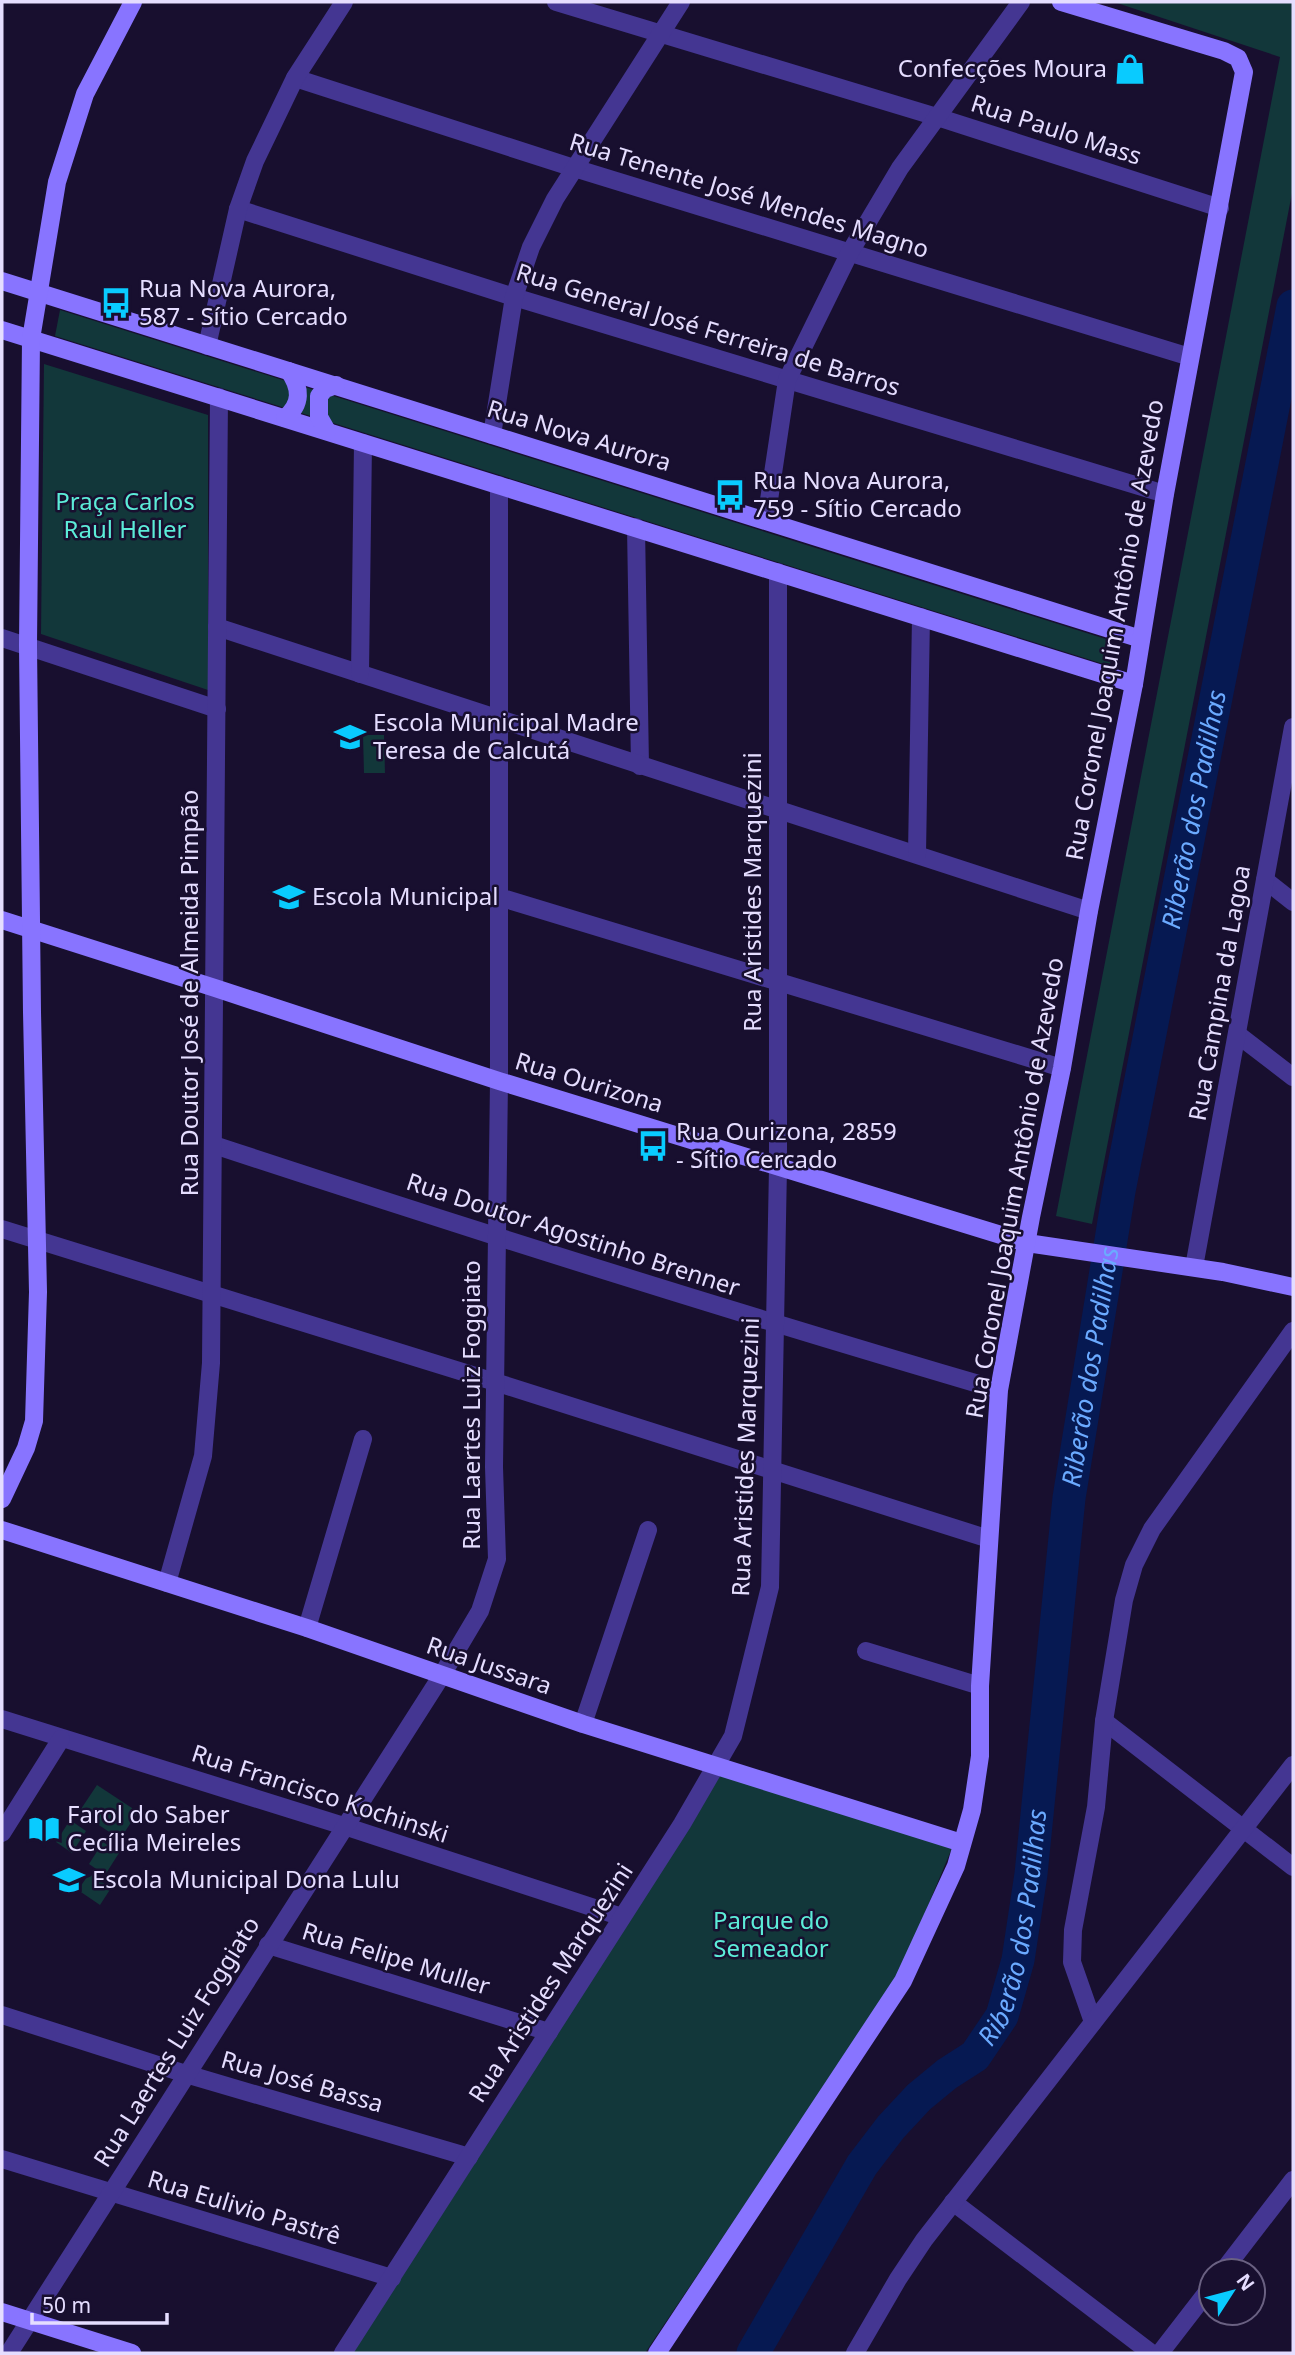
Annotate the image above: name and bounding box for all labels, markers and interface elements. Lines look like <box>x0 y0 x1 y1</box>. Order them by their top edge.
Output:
place label: Confecções Moura <box>898 51 1107 84</box>
shop icon: Confecções Moura <box>1113 52 1147 86</box>
street label: Rua Paulo Mass <box>967 85 1146 172</box>
street label: Rua Tenente José Mendes Magno <box>566 124 933 265</box>
street label: Rua General José Ferreira de Barros <box>513 254 904 403</box>
place label: Rua Nova Aurora, 587 - Sítio Cercado <box>139 271 348 332</box>
bus stop icon: Rua Nova Aurora, 587 - Sítio Cercado <box>99 286 133 320</box>
street label: Rua Nova Aurora <box>483 391 675 478</box>
street label: Rua Coronel Joaquim Antônio de Azevedo <box>1057 397 1170 863</box>
place label: Rua Nova Aurora, 759 - Sítio Cercado <box>753 463 962 524</box>
bus stop icon: Rua Nova Aurora, 759 - Sítio Cercado <box>713 478 747 512</box>
park label: Praça Carlos Raul Heller <box>55 484 195 545</box>
water label: Riberão dos Padilhas <box>1152 687 1234 932</box>
place label: Escola Municipal Madre Teresa de Calcutá <box>373 705 639 766</box>
school or university icon: Escola Municipal Madre Teresa de Calcutá <box>333 720 367 754</box>
street label: Rua Aristides Marquezini <box>735 752 768 1032</box>
street label: Rua Doutor José de Almeida Pimpão <box>172 790 205 1196</box>
street label: Rua Campina da Lagoa <box>1180 862 1257 1123</box>
place label: Escola Municipal <box>312 879 499 912</box>
school or university icon: Escola Municipal <box>272 880 306 914</box>
street label: Rua Coronel Joaquim Antônio de Azevedo <box>957 955 1070 1421</box>
street label: Rua Ourizona <box>511 1043 668 1120</box>
place label: Rua Ourizona, 2859 - Sítio Cercado <box>676 1114 897 1175</box>
bus stop icon: Rua Ourizona, 2859 - Sítio Cercado <box>636 1129 670 1163</box>
street label: Rua Doutor Agostinho Brenner <box>403 1164 744 1303</box>
water label: Riberão dos Padilhas <box>1052 1244 1127 1489</box>
street label: Rua Laertes Luiz Foggiato <box>454 1260 487 1550</box>
street label: Rua Aristides Marquezini <box>723 1317 766 1597</box>
street label: Rua Jussara <box>423 1628 556 1701</box>
street label: Rua Francisco Kochinski <box>188 1735 453 1850</box>
place label: Farol do Saber Cecília Meireles <box>67 1797 241 1858</box>
water label: Riberão dos Padilhas <box>968 1807 1054 2052</box>
library icon: Farol do Saber Cecília Meireles <box>27 1812 61 1846</box>
street label: Rua Aristides Marquezini <box>460 1856 640 2108</box>
place label: Escola Municipal Dona Lulu <box>92 1862 400 1895</box>
school or university icon: Escola Municipal Dona Lulu <box>52 1863 86 1897</box>
park label: Parque do Semeador <box>713 1903 829 1964</box>
street label: Rua Laertes Luiz Foggiato <box>85 1910 266 2173</box>
street label: Rua Felipe Muller <box>298 1913 494 2002</box>
street label: Rua José Bassa <box>217 2042 387 2119</box>
street label: Rua Eulivio Pastrê <box>144 2162 345 2252</box>
north arrow <box>1197 2257 1267 2327</box>
text: N <box>1231 2268 1261 2296</box>
scale bar <box>32 2282 166 2326</box>
text: 50 m <box>42 2291 91 2319</box>

